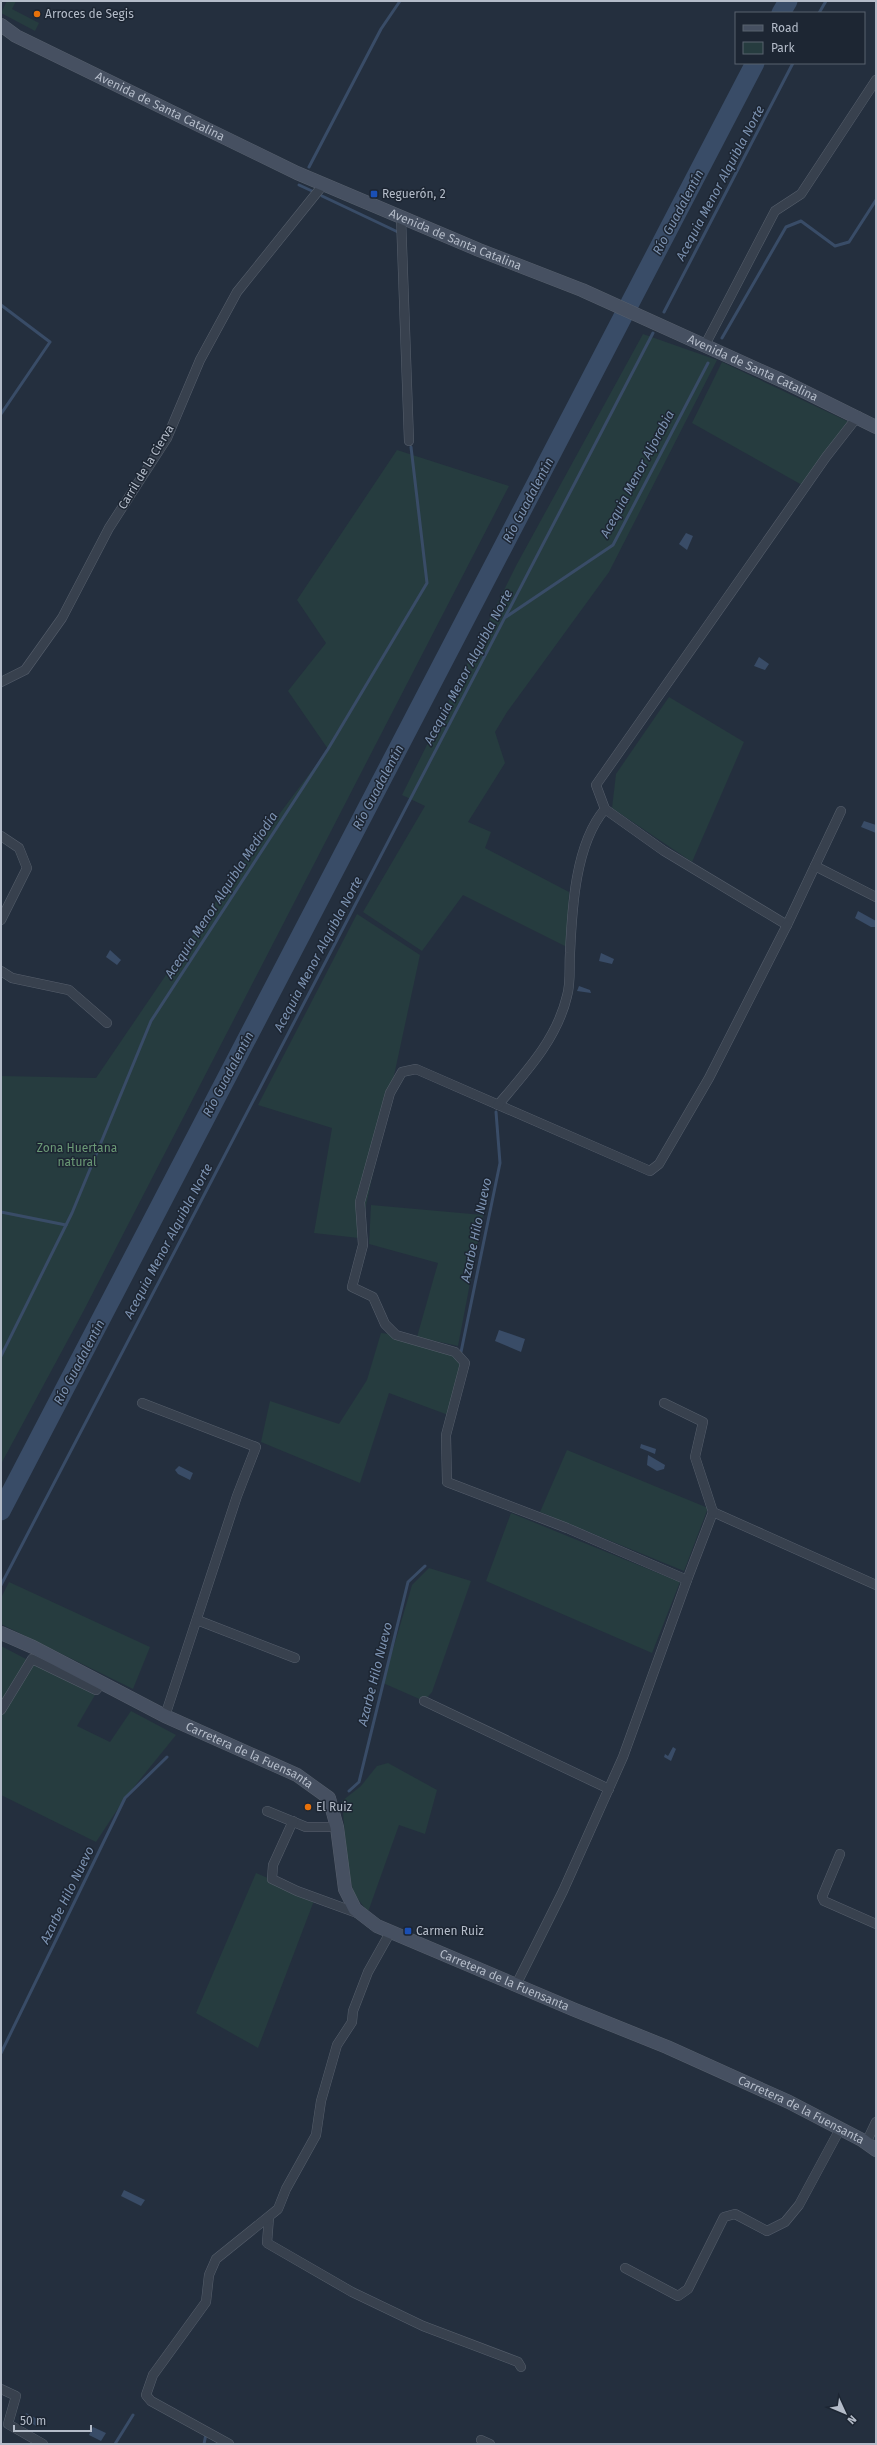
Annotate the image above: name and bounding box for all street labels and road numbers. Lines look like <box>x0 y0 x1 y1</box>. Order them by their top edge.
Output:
street label: Avenida de Santa Catalina <box>93 69 227 144</box>
street label: Avenida de Santa Catalina <box>387 206 524 273</box>
street label: Avenida de Santa Catalina <box>685 332 820 404</box>
street label: Carril de la Cierva <box>115 422 177 512</box>
street label: Carretera de la Fuensanta <box>184 1719 316 1791</box>
street label: Carretera de la Fuensanta <box>438 1946 571 2014</box>
street label: Carretera de la Fuensanta <box>736 2073 867 2147</box>

